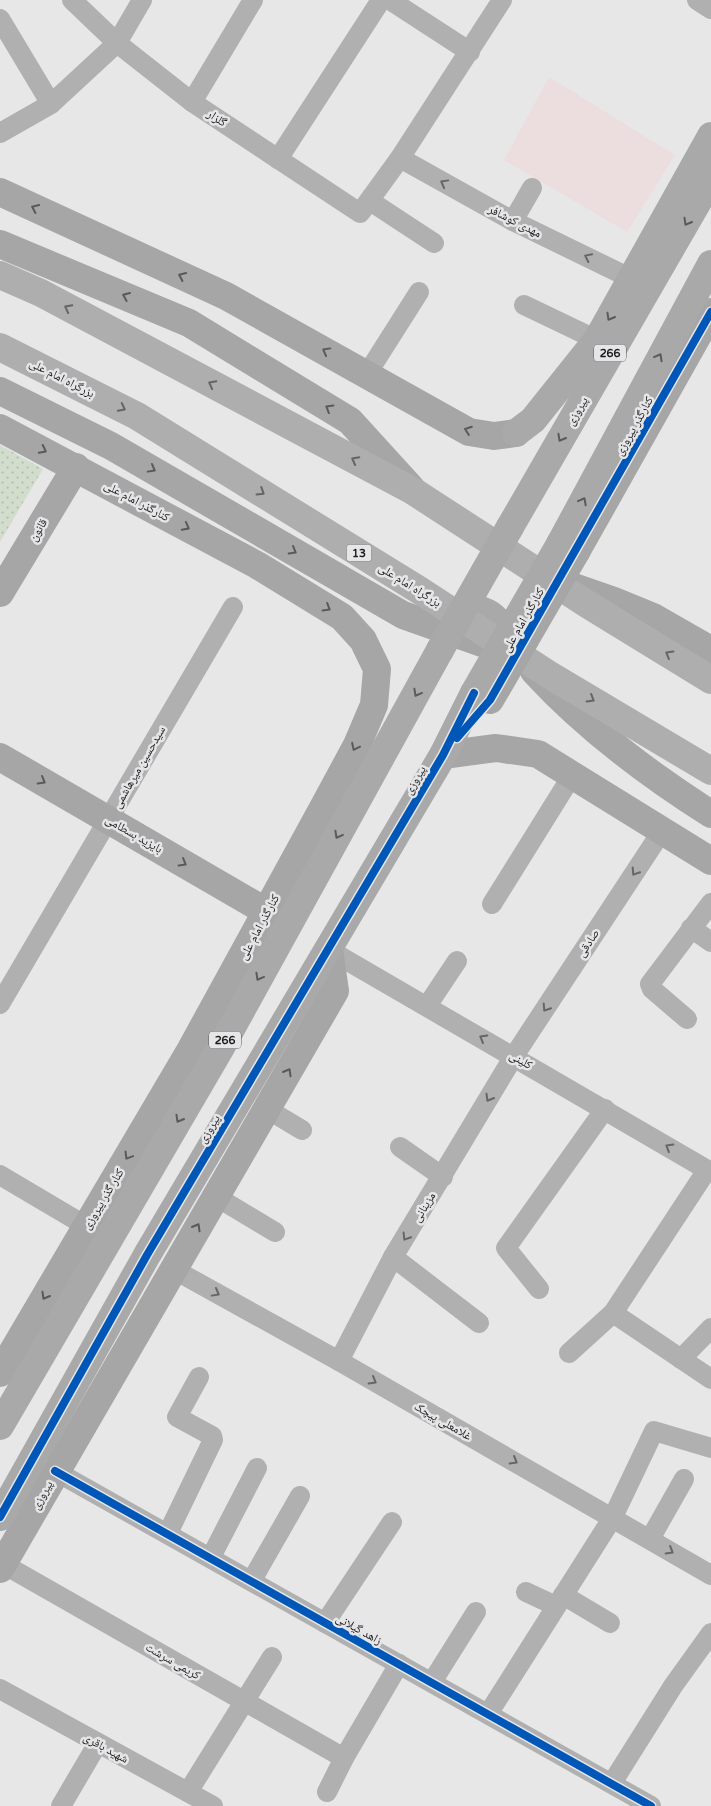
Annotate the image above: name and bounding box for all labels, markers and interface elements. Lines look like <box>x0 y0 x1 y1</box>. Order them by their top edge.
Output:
street label: گلزار <box>204 106 229 129</box>
one-way arrow <box>440 179 449 189</box>
street label: مهدی کوشافر <box>485 201 544 240</box>
one-way arrow <box>31 203 40 214</box>
one-way arrow <box>683 216 693 225</box>
one-way arrow <box>584 253 593 264</box>
one-way arrow <box>178 271 187 282</box>
one-way arrow <box>122 292 131 303</box>
one-way arrow <box>64 304 73 314</box>
one-way arrow <box>607 311 617 320</box>
road number: 266 <box>594 344 626 362</box>
one-way arrow <box>322 347 331 357</box>
one-way arrow <box>653 353 663 362</box>
street label: بزرگراه امام علی <box>27 356 97 401</box>
one-way arrow <box>208 380 217 390</box>
street label: پیروزی <box>563 394 591 428</box>
street label: کنارگذر پیروزی <box>612 394 656 458</box>
one-way arrow <box>117 402 126 412</box>
one-way arrow <box>326 405 335 415</box>
one-way arrow <box>464 426 473 436</box>
one-way arrow <box>557 432 567 441</box>
one-way arrow <box>38 444 47 454</box>
one-way arrow <box>351 456 360 466</box>
one-way arrow <box>147 462 156 472</box>
street label: کنارگذر امام علی <box>101 478 172 525</box>
one-way arrow <box>255 486 264 496</box>
one-way arrow <box>577 497 587 506</box>
street label: قانون <box>26 516 50 544</box>
one-way arrow <box>181 521 190 531</box>
one-way arrow <box>287 544 296 554</box>
road number: 13 <box>346 544 372 562</box>
street label: بزرگراه امام علی <box>376 560 444 611</box>
street label: کنارگذر امام علی <box>499 585 548 655</box>
one-way arrow <box>322 601 331 611</box>
one-way arrow <box>666 651 675 661</box>
one-way arrow <box>413 688 423 697</box>
one-way arrow <box>586 693 595 703</box>
street label: سیدحسین میرهاشمی <box>110 723 168 811</box>
one-way arrow <box>351 742 361 751</box>
street label: پیروزی <box>401 763 429 797</box>
one-way arrow <box>37 775 46 785</box>
street label: بایزید بسطامی <box>103 812 165 856</box>
one-way arrow <box>334 830 344 839</box>
one-way arrow <box>177 856 186 866</box>
one-way arrow <box>632 866 641 876</box>
street label: کنارگذر امام علی <box>236 892 283 963</box>
street label: صادقی <box>574 926 602 960</box>
one-way arrow <box>256 972 266 981</box>
one-way arrow <box>542 1002 552 1011</box>
road number: 266 <box>209 1032 241 1048</box>
one-way arrow <box>480 1035 489 1045</box>
street label: کلینی <box>507 1048 535 1072</box>
one-way arrow <box>282 1068 292 1077</box>
one-way arrow <box>486 1092 496 1101</box>
street label: پیروزی <box>195 1112 223 1146</box>
one-way arrow <box>176 1113 186 1122</box>
one-way arrow <box>665 1143 674 1153</box>
one-way arrow <box>124 1151 134 1160</box>
street label: کنار گذر پیروزی <box>79 1166 127 1232</box>
street label: مزینانی <box>409 1189 439 1225</box>
one-way arrow <box>191 1224 201 1233</box>
one-way arrow <box>402 1232 412 1241</box>
one-way arrow <box>210 1287 219 1297</box>
one-way arrow <box>42 1291 52 1300</box>
one-way arrow <box>367 1374 376 1384</box>
street label: غلامعلی پیچک <box>412 1399 474 1443</box>
one-way arrow <box>509 1455 518 1465</box>
street label: پیروزی <box>28 1478 56 1512</box>
one-way arrow <box>665 1544 674 1554</box>
street label: زاهد گیلانی <box>333 1611 385 1648</box>
street label: کریمی سرشت <box>143 1640 203 1682</box>
street label: شهید باقری <box>81 1730 131 1766</box>

